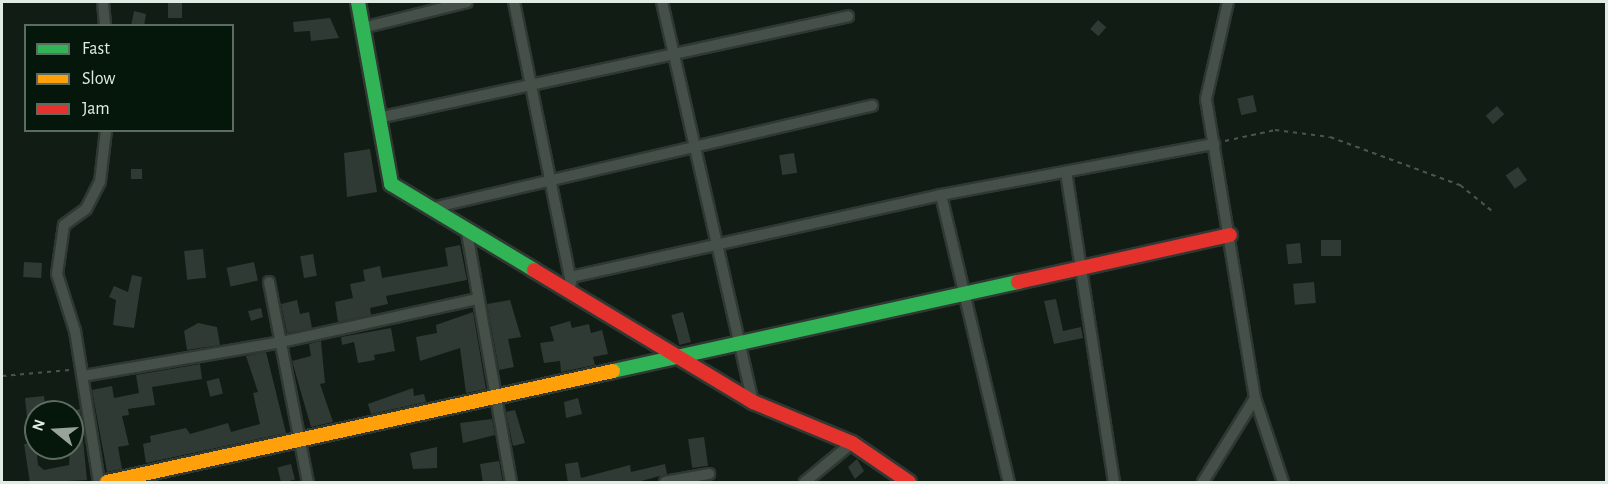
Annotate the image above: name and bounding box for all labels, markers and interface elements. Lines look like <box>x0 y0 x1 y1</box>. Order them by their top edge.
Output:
legend <box>24 24 234 132</box>
text: Fast <box>82 40 110 58</box>
text: Slow <box>82 70 115 88</box>
text: Jam <box>82 100 110 118</box>
north arrow <box>24 400 84 460</box>
text: N <box>29 417 48 433</box>

